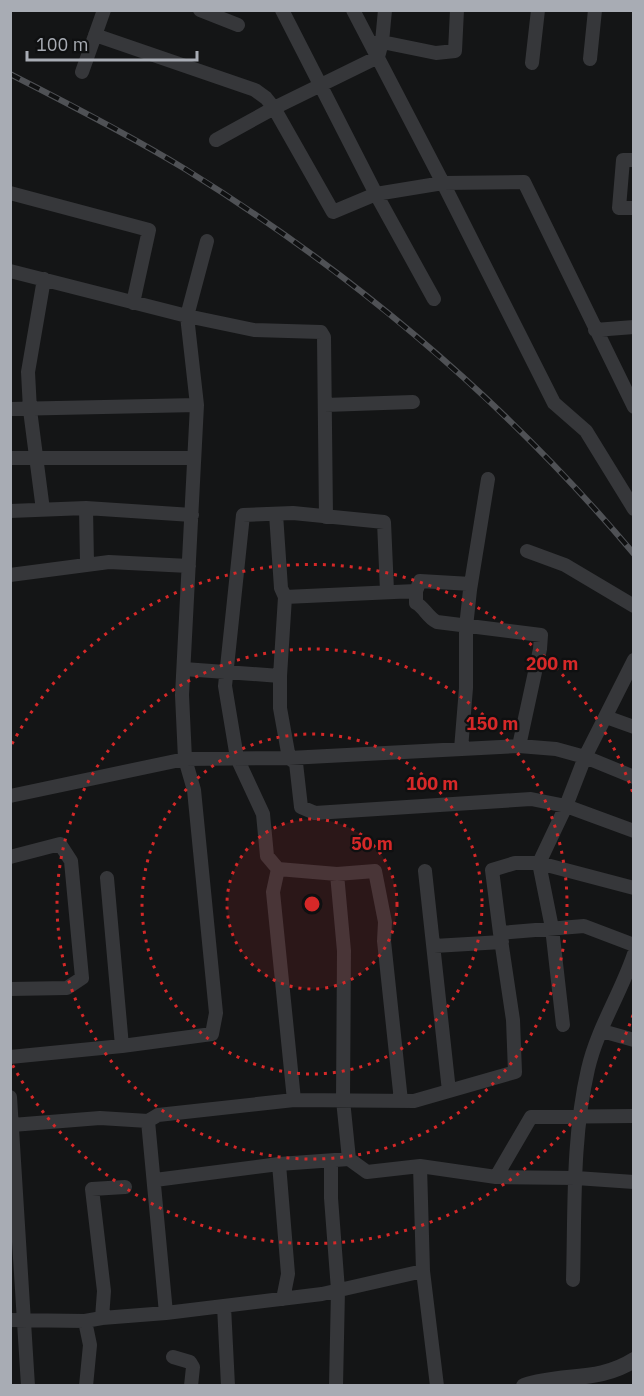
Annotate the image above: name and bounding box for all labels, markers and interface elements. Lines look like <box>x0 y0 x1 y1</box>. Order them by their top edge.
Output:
scale bar <box>27 24 196 62</box>
text: 100 m <box>36 33 88 56</box>
text: 200 m <box>526 652 578 675</box>
text: 150 m <box>466 712 518 735</box>
text: 100 m <box>406 772 458 795</box>
text: 50 m <box>351 832 393 855</box>
centre of rings <box>302 894 322 914</box>

